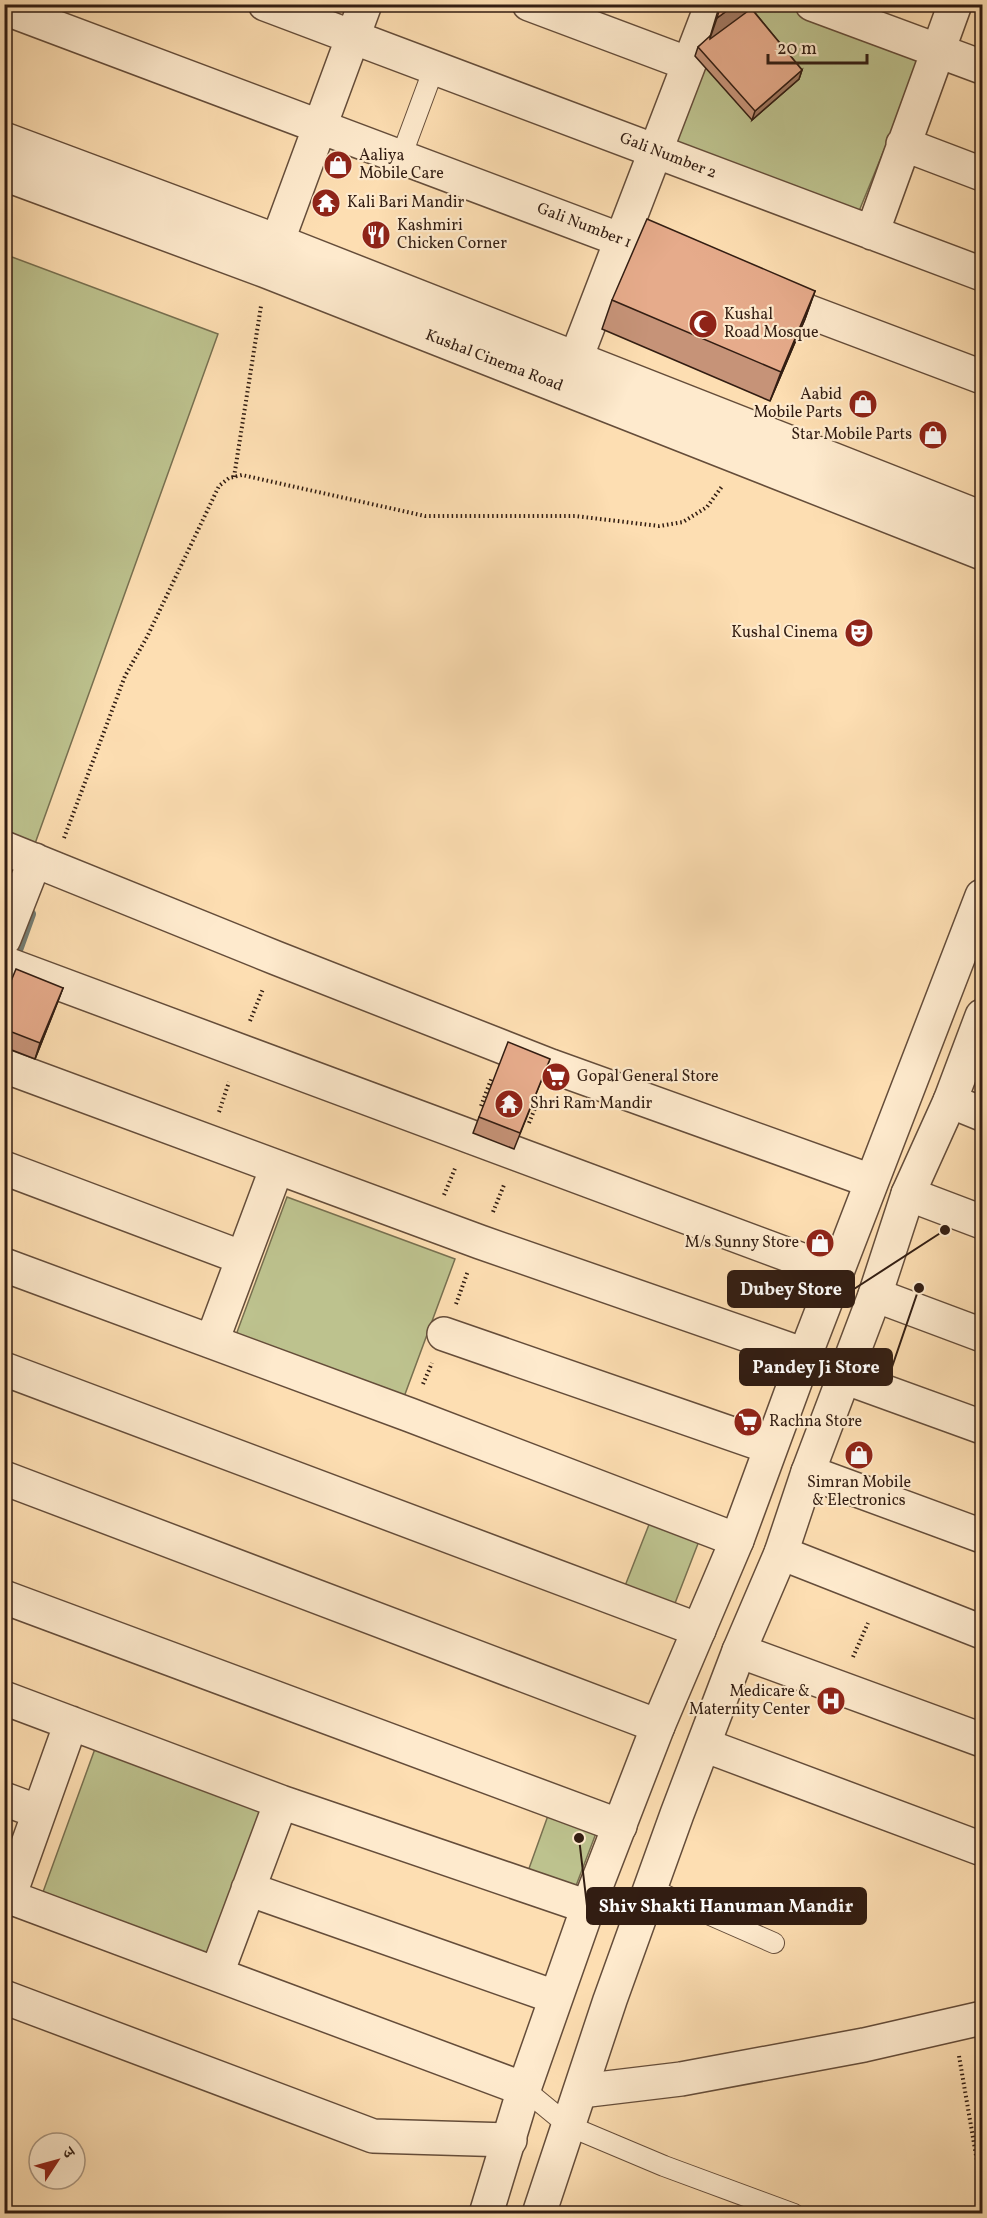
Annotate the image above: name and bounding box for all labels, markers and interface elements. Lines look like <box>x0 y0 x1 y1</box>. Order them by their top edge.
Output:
scale bar <box>768 27 867 65</box>
text: 20 m <box>777 37 817 62</box>
street label: Gali Number 2 <box>616 127 720 185</box>
place label: Aaliya Mobile Care <box>359 145 444 185</box>
shop icon: Aaliya Mobile Care <box>322 149 354 181</box>
temple icon: Kali Bari Mandir <box>310 187 342 219</box>
place label: Kali Bari Mandir <box>347 192 465 214</box>
street label: Gali Number 1 <box>533 198 635 254</box>
place label: Kashmiri Chicken Corner <box>397 215 507 255</box>
restaurant icon: Kashmiri Chicken Corner <box>360 219 392 251</box>
place label: Kushal Road Mosque <box>724 304 819 344</box>
mosque icon: Kushal Road Mosque <box>687 308 719 340</box>
street label: Kushal Cinema Road <box>422 325 566 397</box>
place label: Aabid Mobile Parts <box>754 384 842 424</box>
shop icon: Aabid Mobile Parts <box>847 388 879 420</box>
shop icon: Star Mobile Parts <box>917 419 949 451</box>
place label: Star Mobile Parts <box>791 424 912 446</box>
theatre icon: Kushal Cinema <box>843 617 875 649</box>
place label: Kushal Cinema <box>731 622 838 644</box>
supermarket icon: Gopal General Store <box>540 1061 572 1093</box>
place label: Gopal General Store <box>577 1066 719 1088</box>
temple icon: Shri Ram Mandir <box>493 1088 525 1120</box>
place label: Shri Ram Mandir <box>530 1093 653 1115</box>
shop icon: M/s Sunny Store <box>804 1227 836 1259</box>
place label: M/s Sunny Store <box>685 1232 799 1254</box>
callout: Dubey Store <box>728 1271 854 1307</box>
text: Dubey Store <box>740 1278 842 1303</box>
callout: Pandey Ji Store <box>740 1349 892 1385</box>
text: Pandey Ji Store <box>752 1356 880 1381</box>
supermarket icon: Rachna Store <box>732 1406 764 1438</box>
place label: Rachna Store <box>769 1411 862 1433</box>
shop icon: Simran Mobile & Electronics <box>843 1439 875 1471</box>
place label: Simran Mobile & Electronics <box>807 1472 911 1512</box>
place label: Medicare & Maternity Center <box>689 1681 810 1721</box>
hospital icon: Medicare & Maternity Center <box>815 1685 847 1717</box>
callout: Shiv Shakti Hanuman Mandir <box>587 1888 866 1924</box>
text: Shiv Shakti Hanuman Mandir <box>599 1895 854 1920</box>
north arrow <box>27 2131 87 2191</box>
text: उ <box>56 2143 80 2165</box>

